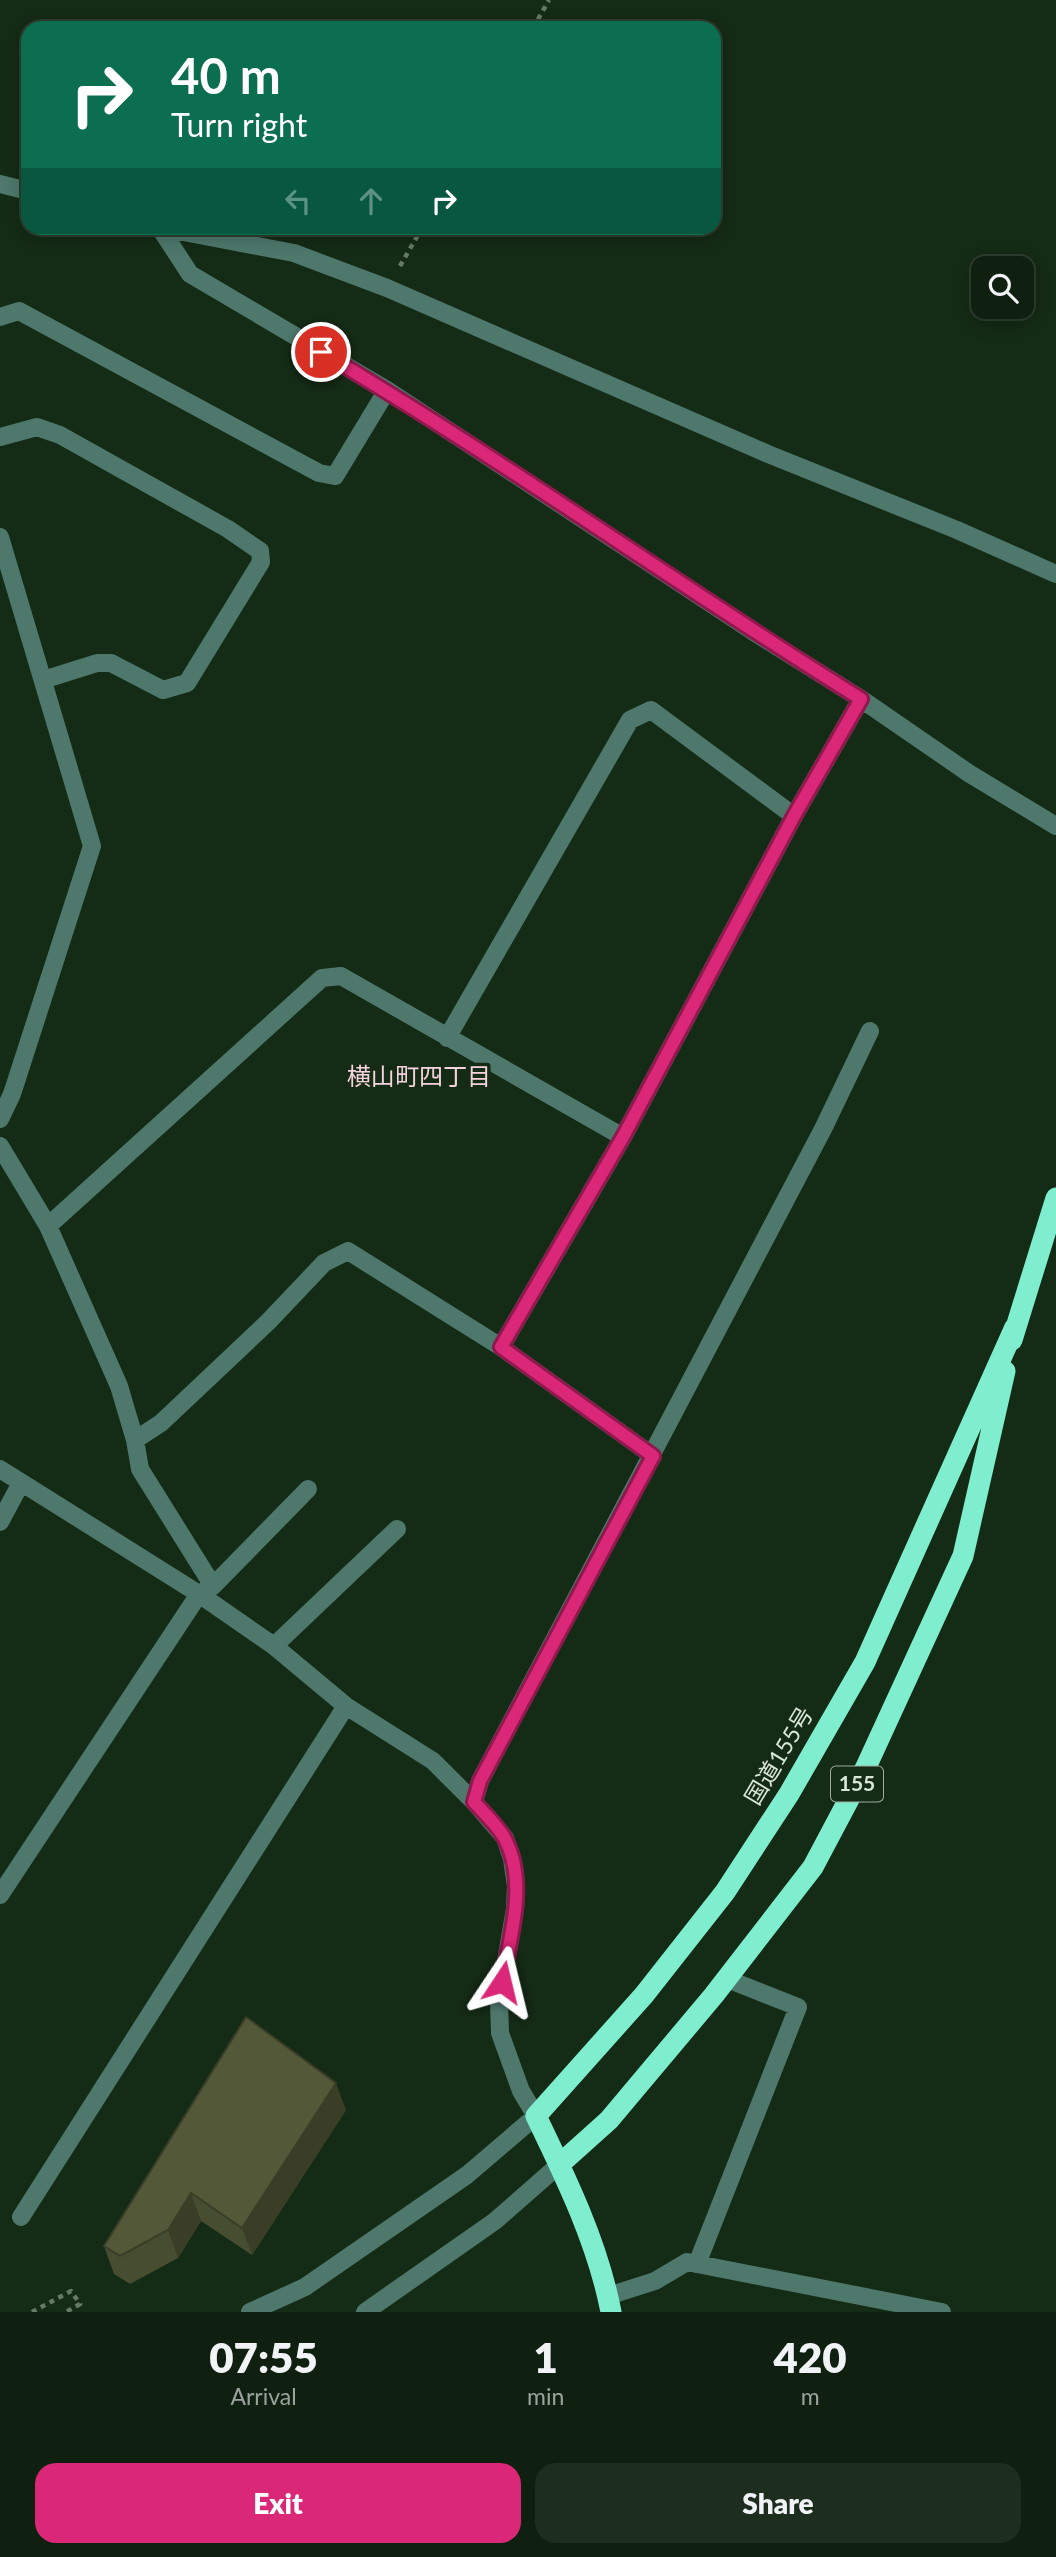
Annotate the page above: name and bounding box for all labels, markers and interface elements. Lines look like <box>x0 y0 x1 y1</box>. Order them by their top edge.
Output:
text: 40 m <box>171 46 281 104</box>
icon: right <box>56 49 147 140</box>
text: Turn right <box>171 105 307 144</box>
icon: left <box>279 182 317 220</box>
icon: ahead <box>352 182 390 220</box>
icon: right <box>425 182 463 220</box>
map controls <box>971 256 1034 319</box>
button: search <box>971 256 1034 319</box>
pin <box>291 322 351 382</box>
icon: arrive <box>302 333 340 371</box>
district label: 横山町四丁目 <box>347 1061 491 1090</box>
street label: 国道155号 <box>738 1702 818 1809</box>
road number: 155 <box>831 1766 883 1802</box>
position arrow <box>465 1945 539 2019</box>
text: 07:55 <box>209 2332 318 2382</box>
text: 1 <box>534 2332 558 2382</box>
text: 420 <box>774 2332 847 2382</box>
text: Arrival <box>230 2382 297 2410</box>
text: min <box>527 2382 564 2410</box>
text: m <box>801 2382 820 2410</box>
button: Exit <box>35 2463 521 2543</box>
button: Share <box>535 2463 1021 2543</box>

